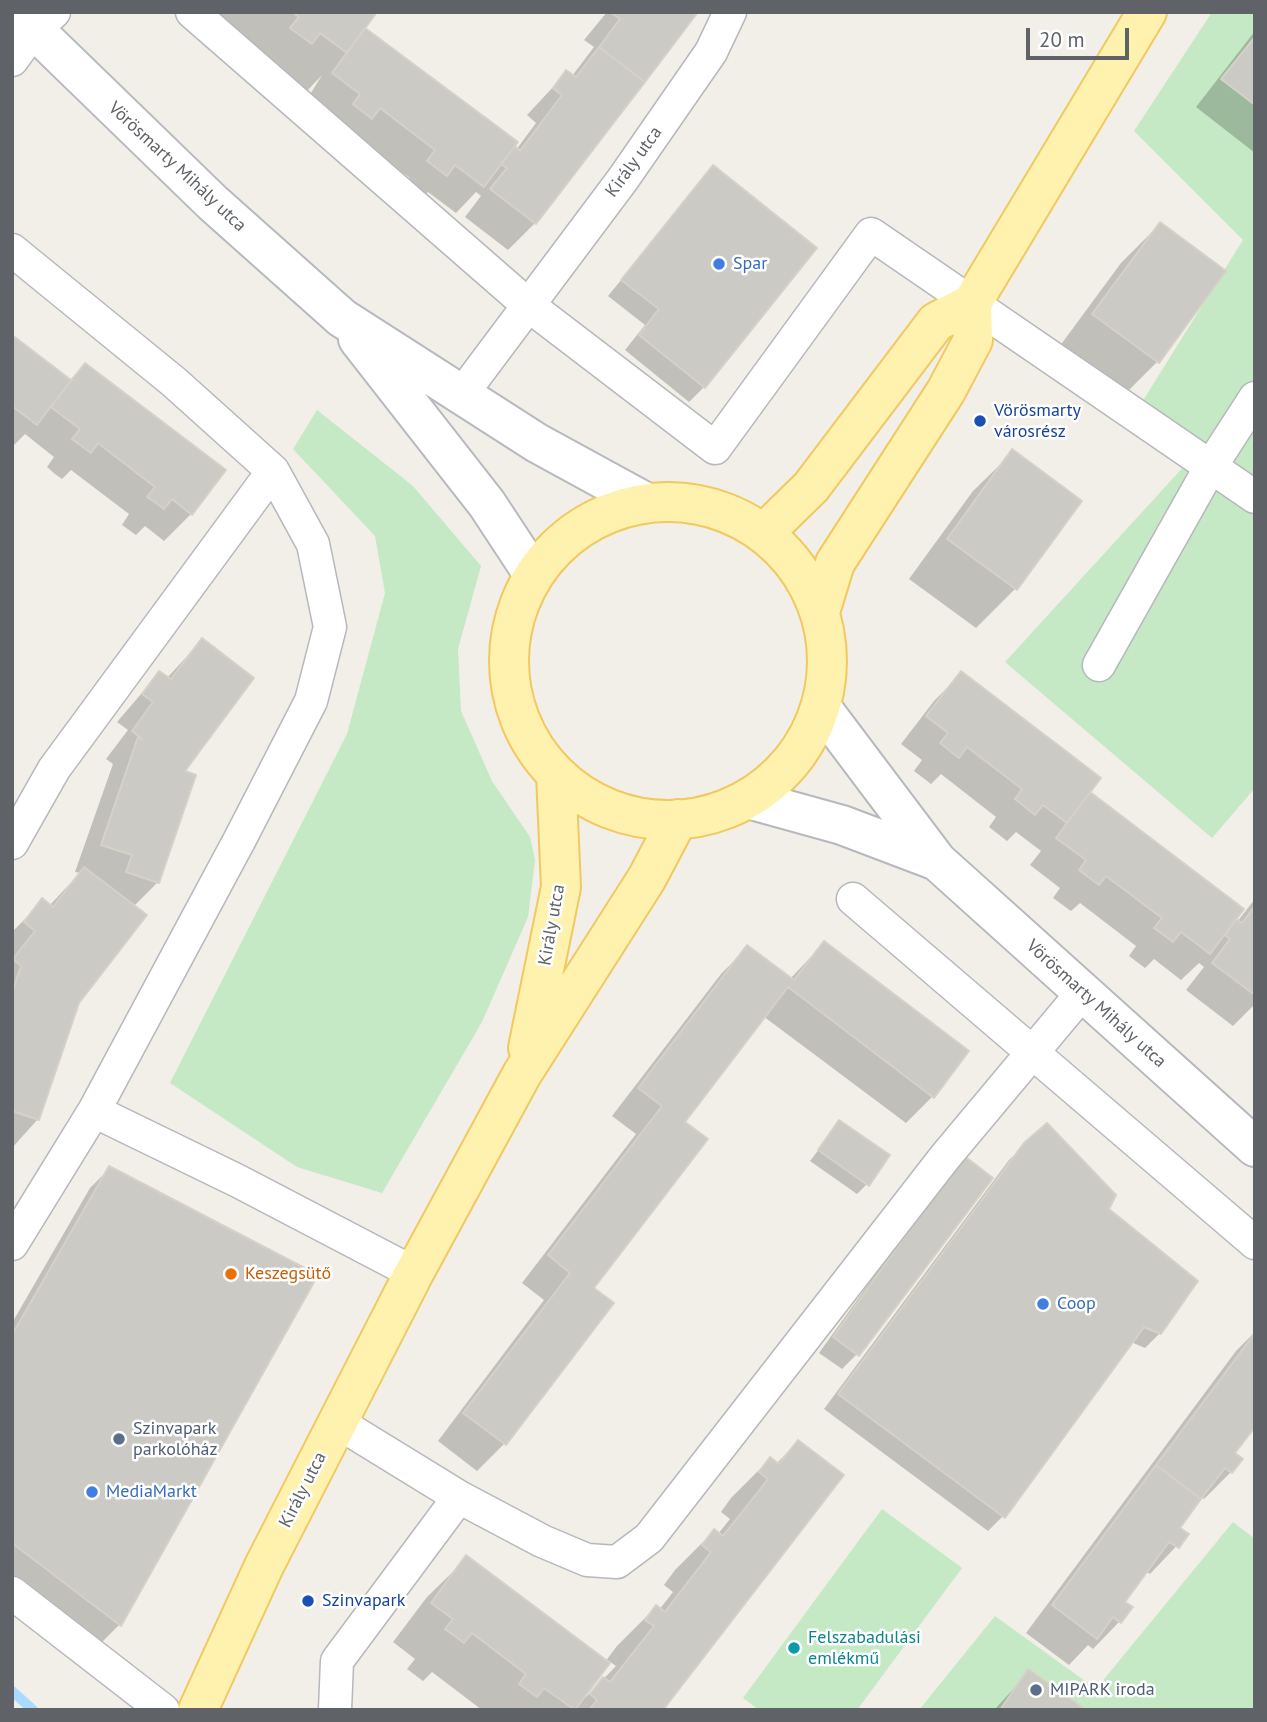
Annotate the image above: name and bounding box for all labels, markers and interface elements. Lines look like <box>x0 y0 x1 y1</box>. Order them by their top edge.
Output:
scale bar <box>1029 14 1132 58</box>
text: 20 m <box>1039 26 1085 53</box>
street label: Vörösmarty Mihály utca <box>104 97 250 237</box>
street label: Király utca <box>601 123 667 201</box>
place label: Spar <box>733 253 767 275</box>
marker: Spar <box>711 256 727 272</box>
place label: Vörösmarty városrész <box>994 400 1081 442</box>
marker: Vörösmarty városrész <box>972 413 988 429</box>
street label: Király utca <box>534 883 570 967</box>
street label: Vörösmarty Mihály utca <box>1022 935 1170 1073</box>
place label: Keszegsütő <box>245 1263 331 1285</box>
marker: Keszegsütő <box>223 1266 239 1282</box>
place label: Coop <box>1057 1293 1096 1315</box>
marker: Coop <box>1035 1296 1051 1312</box>
place label: Szinvapark parkolóház <box>133 1418 218 1460</box>
marker: Szinvapark parkolóház <box>111 1431 127 1447</box>
street label: Király utca <box>275 1449 331 1531</box>
place label: MediaMarkt <box>106 1481 197 1503</box>
marker: MediaMarkt <box>84 1484 100 1500</box>
place label: Szinvapark <box>322 1590 405 1612</box>
marker: Szinvapark <box>300 1593 316 1609</box>
place label: Felszabadulási emlékmű <box>808 1627 921 1670</box>
marker: Felszabadulási emlékmű <box>786 1640 802 1656</box>
place label: MIPARK iroda <box>1050 1679 1155 1701</box>
marker: MIPARK iroda <box>1028 1682 1044 1698</box>

